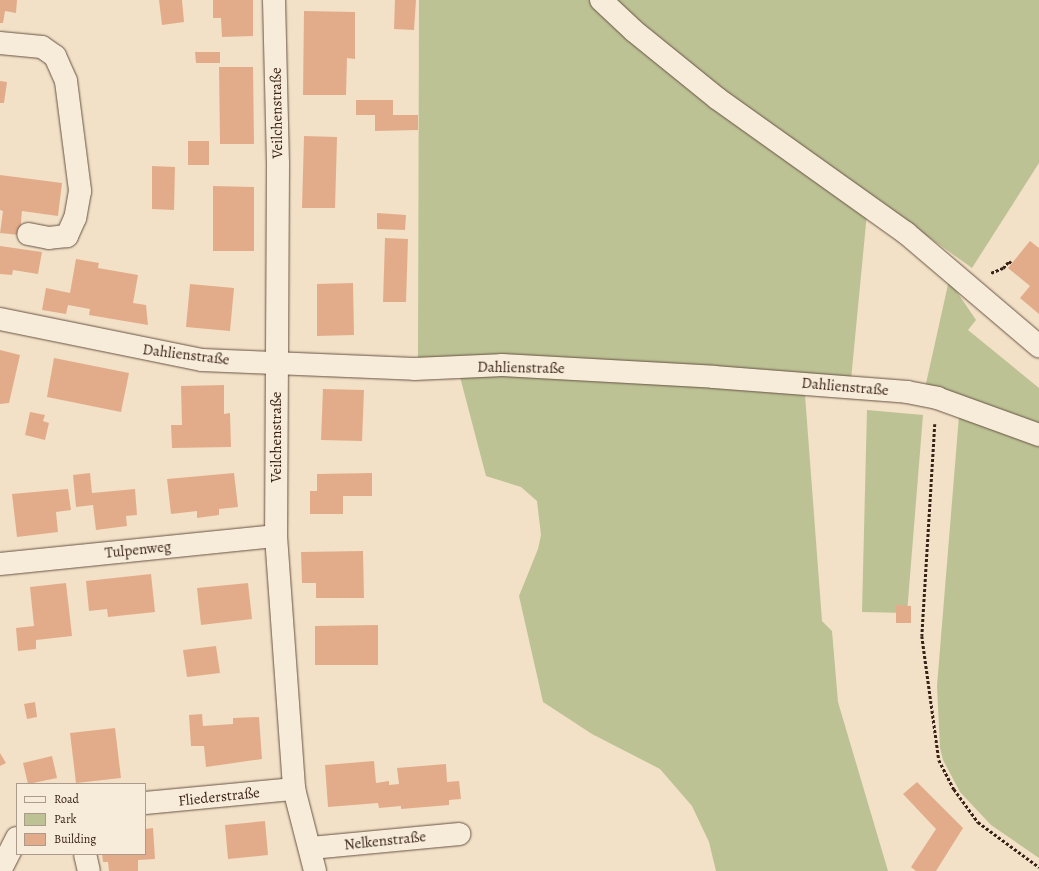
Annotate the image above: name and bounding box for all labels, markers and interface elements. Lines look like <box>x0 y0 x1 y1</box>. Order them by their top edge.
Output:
street label: Veilchenstraße <box>267 67 287 159</box>
street label: Dahlienstraße <box>141 341 231 369</box>
street label: Dahlienstraße <box>477 358 565 378</box>
street label: Dahlienstraße <box>801 374 889 400</box>
street label: Veilchenstraße <box>268 391 286 483</box>
street label: Tulpenweg <box>104 538 172 562</box>
legend <box>16 783 146 855</box>
street label: Fliederstraße <box>177 784 261 810</box>
text: Road <box>54 791 79 807</box>
text: Park <box>54 811 77 827</box>
street label: Nelkenstraße <box>343 828 427 854</box>
text: Building <box>54 831 96 847</box>

